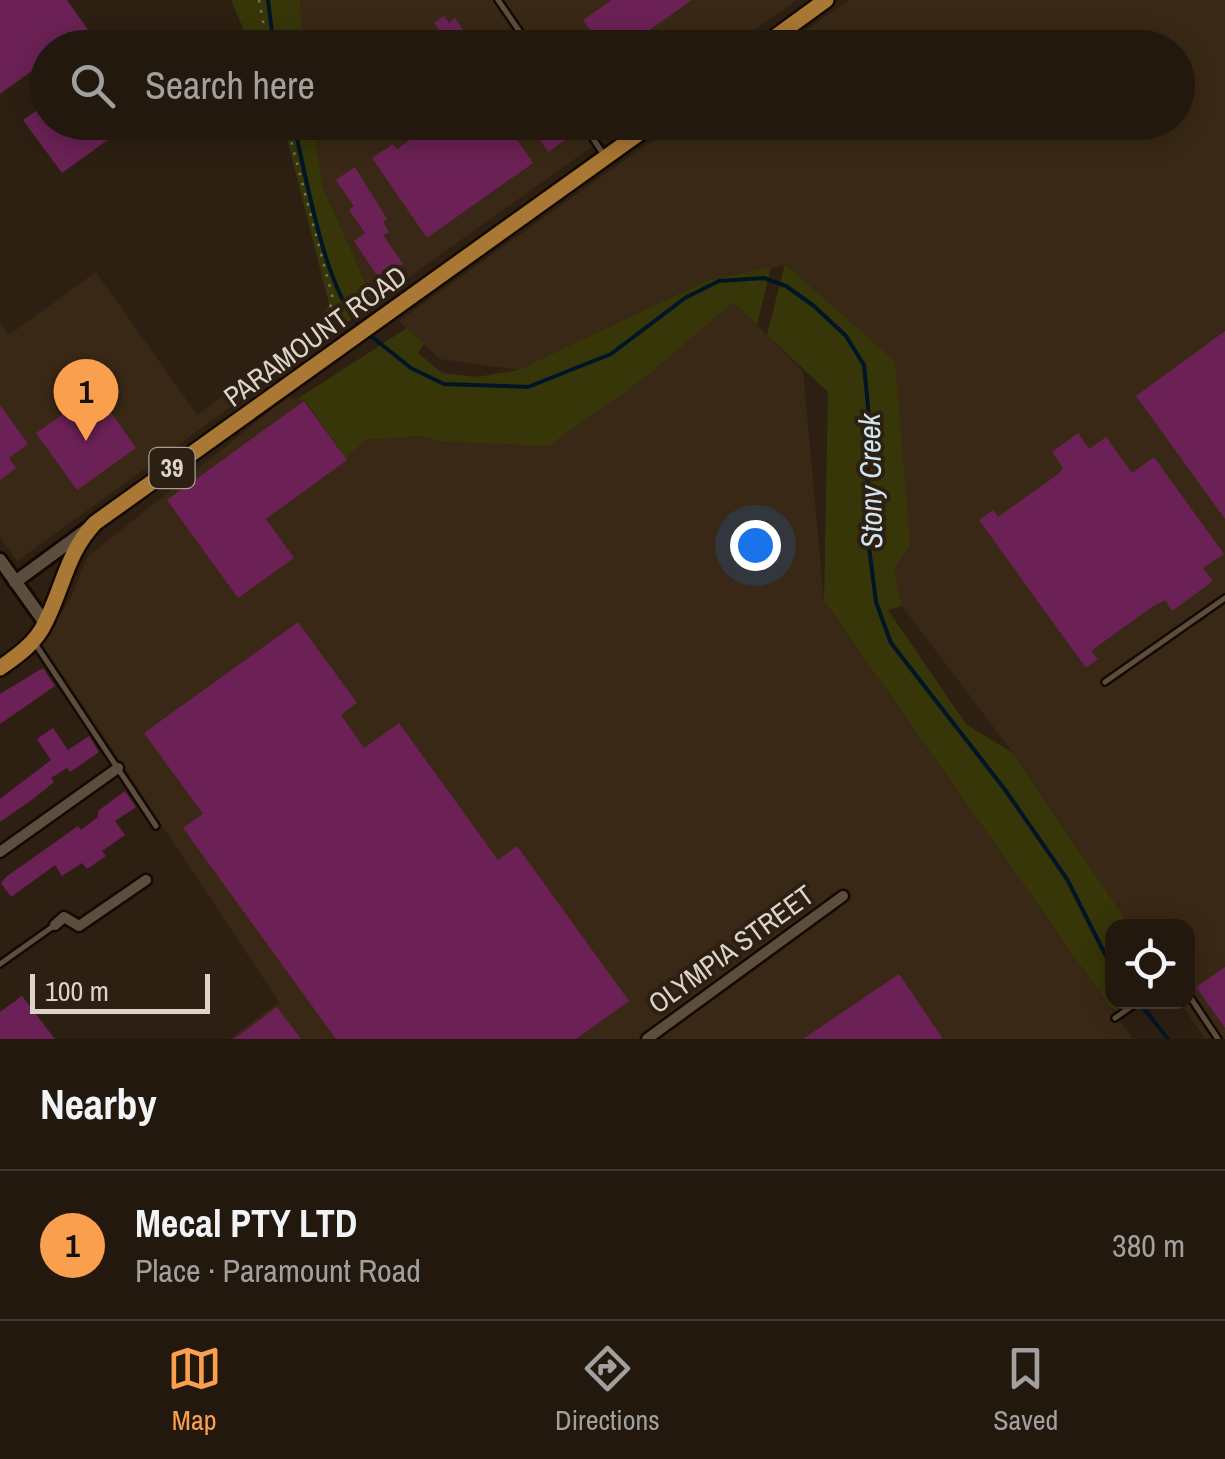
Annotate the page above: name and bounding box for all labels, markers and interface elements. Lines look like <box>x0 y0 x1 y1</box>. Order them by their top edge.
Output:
search box <box>30 30 1195 140</box>
icon: search <box>65 58 120 113</box>
text: Search here <box>145 60 315 111</box>
street label: PARAMOUNT ROAD <box>216 257 414 415</box>
pin: 1 <box>54 358 118 441</box>
water label: Stony Creek <box>849 411 891 549</box>
road number: 39 <box>150 448 194 488</box>
your location <box>730 520 781 571</box>
street label: OLYMPIA STREET <box>640 876 822 1022</box>
map controls <box>1105 919 1195 1009</box>
button: locate <box>1105 919 1195 1009</box>
scale bar <box>30 969 210 1014</box>
text: 100 m <box>45 972 109 1010</box>
text: Nearby <box>40 1076 157 1132</box>
text: Mecal PTY LTD <box>135 1198 357 1249</box>
text: 1 <box>65 1224 80 1267</box>
text: 380 m <box>1112 1224 1185 1267</box>
text: Place · Paramount Road <box>135 1249 421 1292</box>
tab: Map <box>167 1341 222 1439</box>
tab: Directions <box>555 1341 660 1439</box>
tab: Saved <box>993 1341 1058 1439</box>

